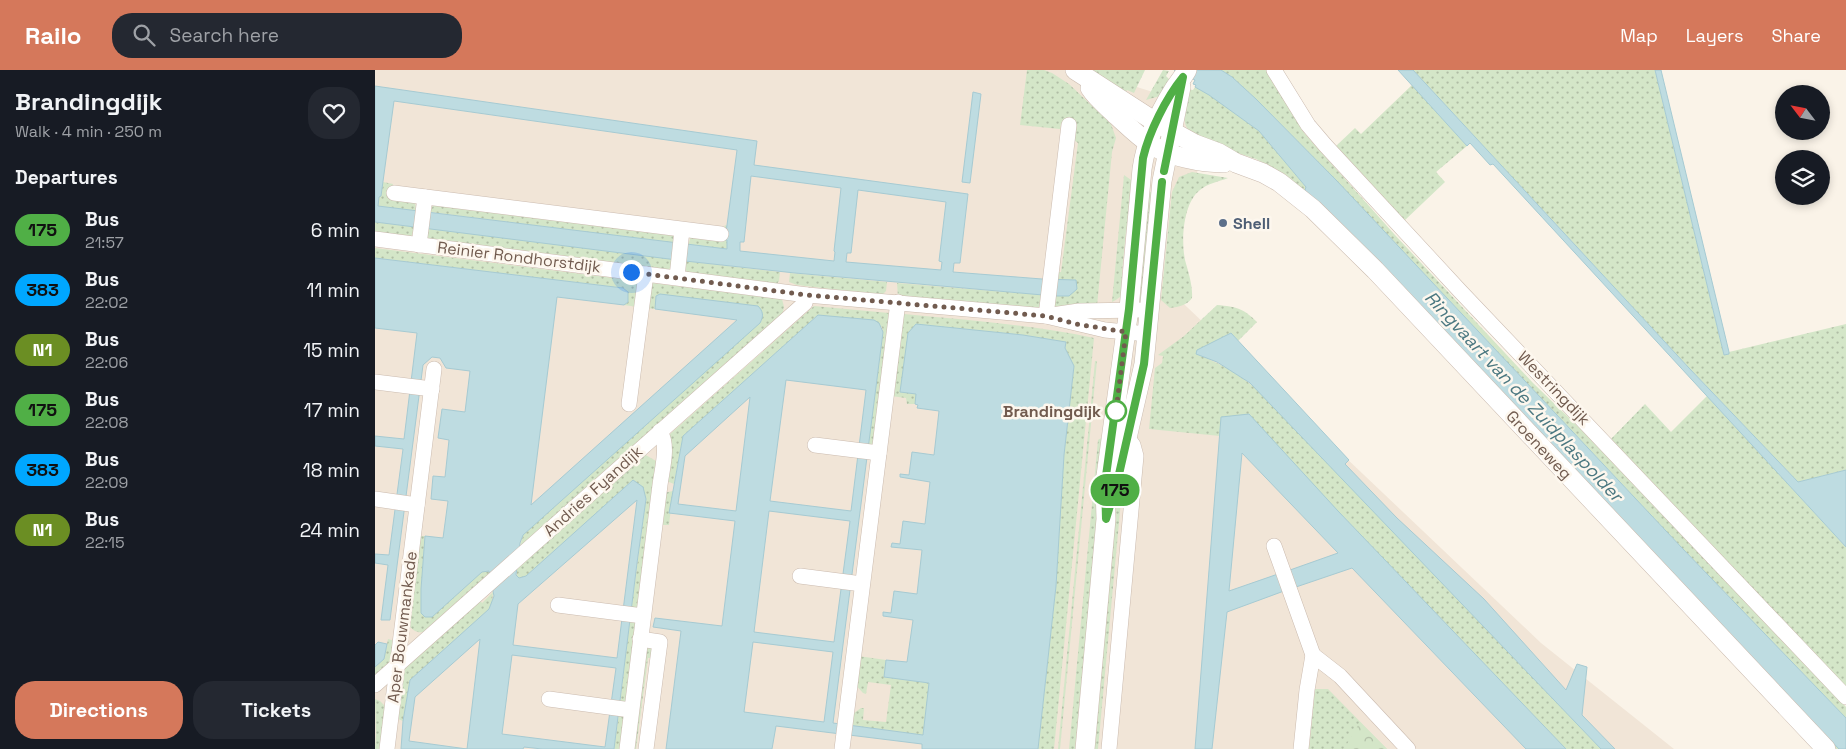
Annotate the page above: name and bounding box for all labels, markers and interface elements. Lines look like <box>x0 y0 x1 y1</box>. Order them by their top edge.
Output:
search box <box>112 13 462 58</box>
text: Railo <box>25 20 82 51</box>
icon: search <box>130 21 158 49</box>
text: Search here <box>170 23 279 48</box>
text: Map <box>1620 24 1658 47</box>
text: Layers <box>1686 24 1743 47</box>
text: Share <box>1771 24 1821 47</box>
north arrow <box>1775 85 1830 140</box>
map controls <box>1775 85 1830 205</box>
text: Brandingdijk <box>15 86 162 117</box>
button: heart <box>308 87 360 139</box>
text: Walk · 4 min · 250 m <box>15 121 162 142</box>
button: layers <box>1775 150 1830 205</box>
text: Departures <box>15 165 118 190</box>
text: Bus <box>85 207 119 232</box>
place label: Shell <box>1233 213 1270 234</box>
marker: Shell <box>1217 217 1229 229</box>
text: 175 <box>28 218 57 241</box>
text: 6 min <box>311 218 360 243</box>
text: 21:57 <box>85 232 124 253</box>
street label: Reinier Rondhorstdijk <box>436 237 602 277</box>
your location <box>619 260 644 285</box>
text: Bus <box>85 267 119 292</box>
text: 383 <box>26 278 59 301</box>
text: 11 min <box>307 278 360 303</box>
water label: Ringvaart van de Zuidplaspolder <box>1420 286 1629 508</box>
text: 22:02 <box>85 292 128 313</box>
text: Bus <box>85 327 119 352</box>
text: N1 <box>32 338 53 361</box>
text: 15 min <box>303 338 360 363</box>
street label: Westringdijk <box>1513 346 1595 430</box>
text: 22:06 <box>85 352 128 373</box>
text: Bus <box>85 387 119 412</box>
text: 175 <box>28 398 57 421</box>
text: 17 min <box>304 398 360 423</box>
marker: Brandingdijk <box>1105 400 1127 422</box>
place label: Brandingdijk <box>1003 401 1101 422</box>
street label: Groeneweg <box>1502 406 1576 484</box>
text: 22:08 <box>85 412 129 433</box>
street label: Andries Fyandijk <box>539 441 647 541</box>
text: Bus <box>85 447 119 472</box>
text: 383 <box>26 458 59 481</box>
text: 18 min <box>303 458 360 483</box>
text: 22:09 <box>85 472 128 493</box>
line badge: 175 <box>1086 474 1144 506</box>
text: 175 <box>1101 478 1129 501</box>
text: Bus <box>85 507 119 532</box>
text: N1 <box>32 518 53 541</box>
text: 24 min <box>300 518 360 543</box>
text: 22:15 <box>85 532 125 553</box>
street label: Aper Bouwmankade <box>382 550 422 704</box>
button: Directions <box>15 681 183 739</box>
button: Tickets <box>193 681 360 739</box>

